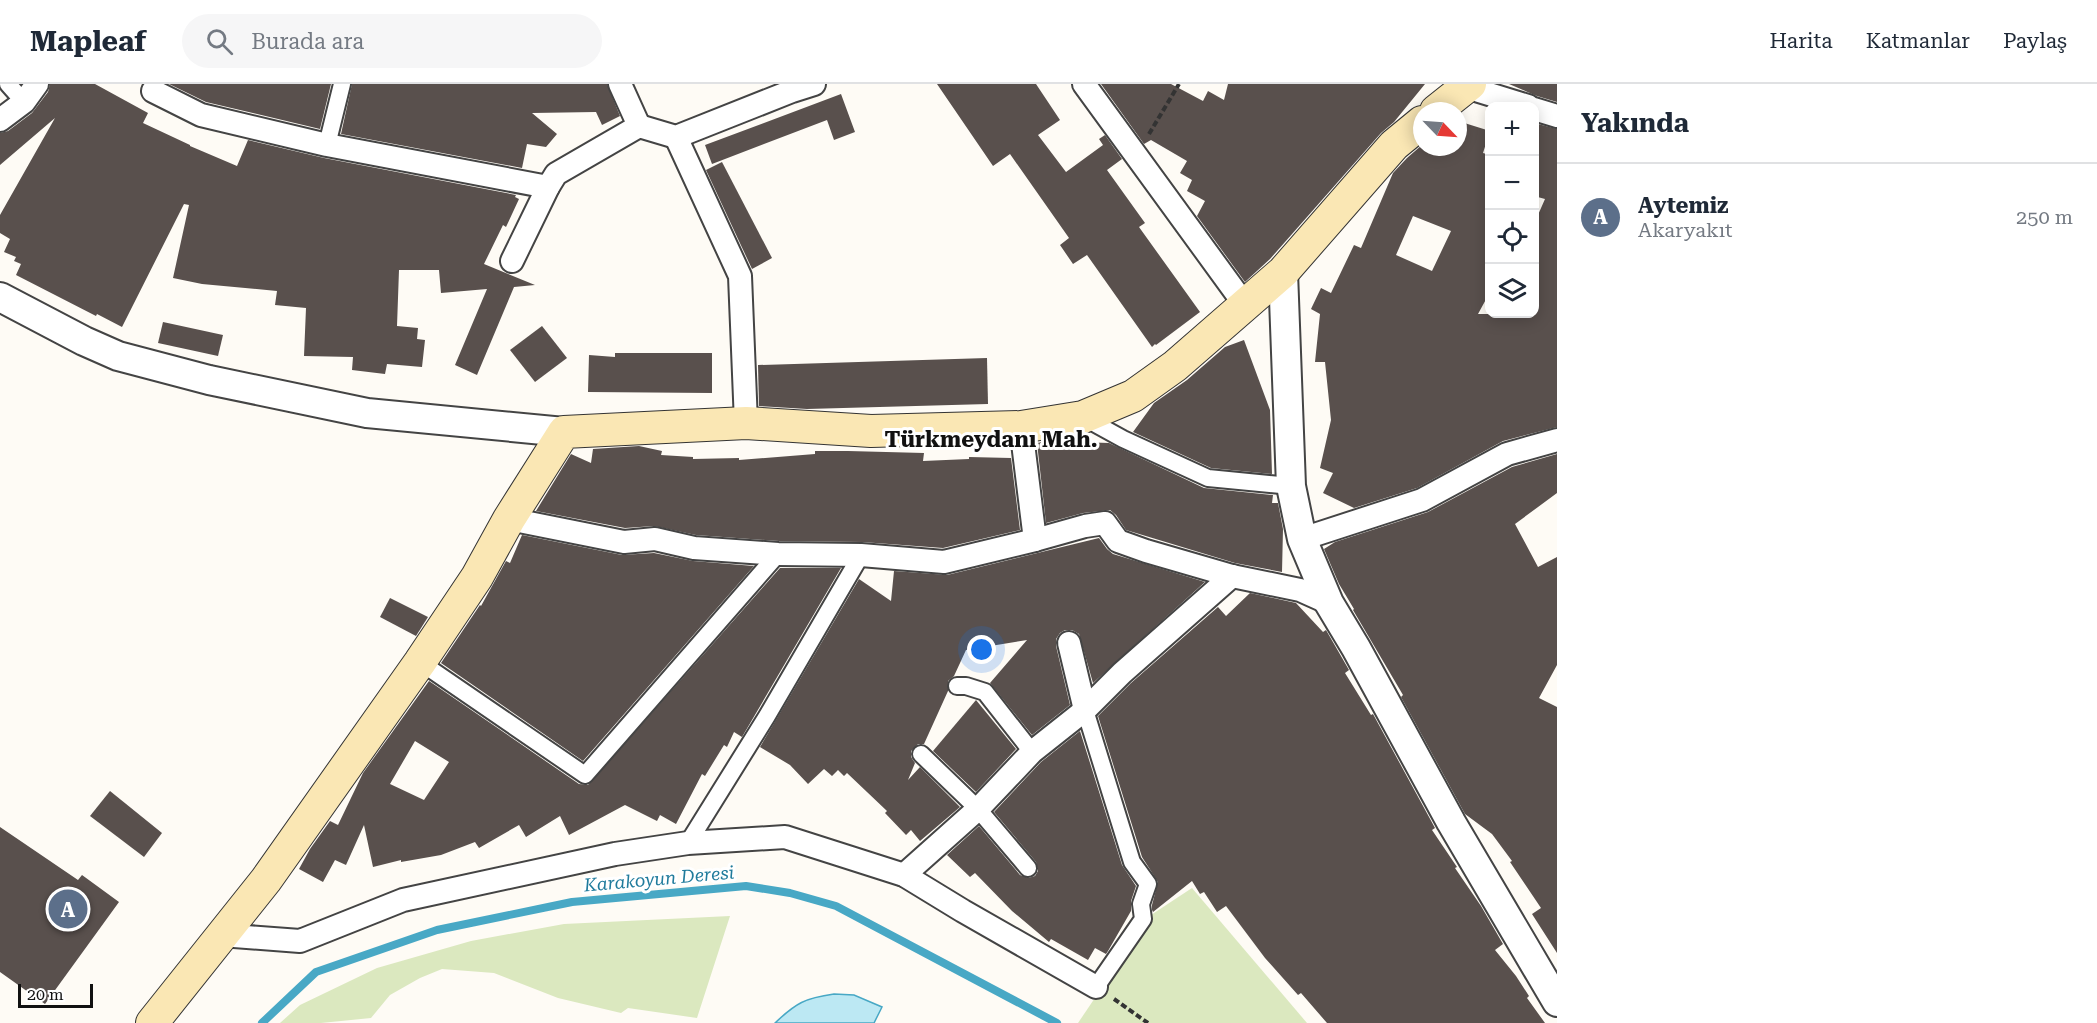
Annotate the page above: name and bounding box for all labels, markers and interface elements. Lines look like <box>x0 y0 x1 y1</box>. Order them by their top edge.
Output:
search box <box>182 14 602 68</box>
text: Mapleaf <box>30 25 146 58</box>
icon: search <box>203 25 236 58</box>
text: Burada ara <box>251 29 364 54</box>
text: Harita <box>1770 29 1833 53</box>
text: Katmanlar <box>1866 29 1970 53</box>
text: Paylaş <box>2003 29 2067 53</box>
north arrow <box>1413 102 1467 156</box>
map controls <box>1485 102 1539 318</box>
button: + <box>1485 102 1539 156</box>
text: Yakında <box>1581 108 1689 138</box>
button: − <box>1485 156 1539 210</box>
text: Aytemiz <box>1638 193 1728 218</box>
text: A <box>1593 205 1608 229</box>
text: 250 m <box>2016 205 2073 229</box>
button: locate <box>1485 210 1539 264</box>
text: Akaryakıt <box>1638 218 1733 242</box>
button: layers <box>1485 264 1539 318</box>
district label: Türkmeydanı Mah. <box>884 427 1098 452</box>
your location <box>967 635 996 664</box>
water label: Karakoyun Deresi <box>582 861 735 896</box>
pin: A <box>48 886 88 932</box>
scale bar <box>18 981 93 1008</box>
text: 20 m <box>27 985 64 1004</box>

